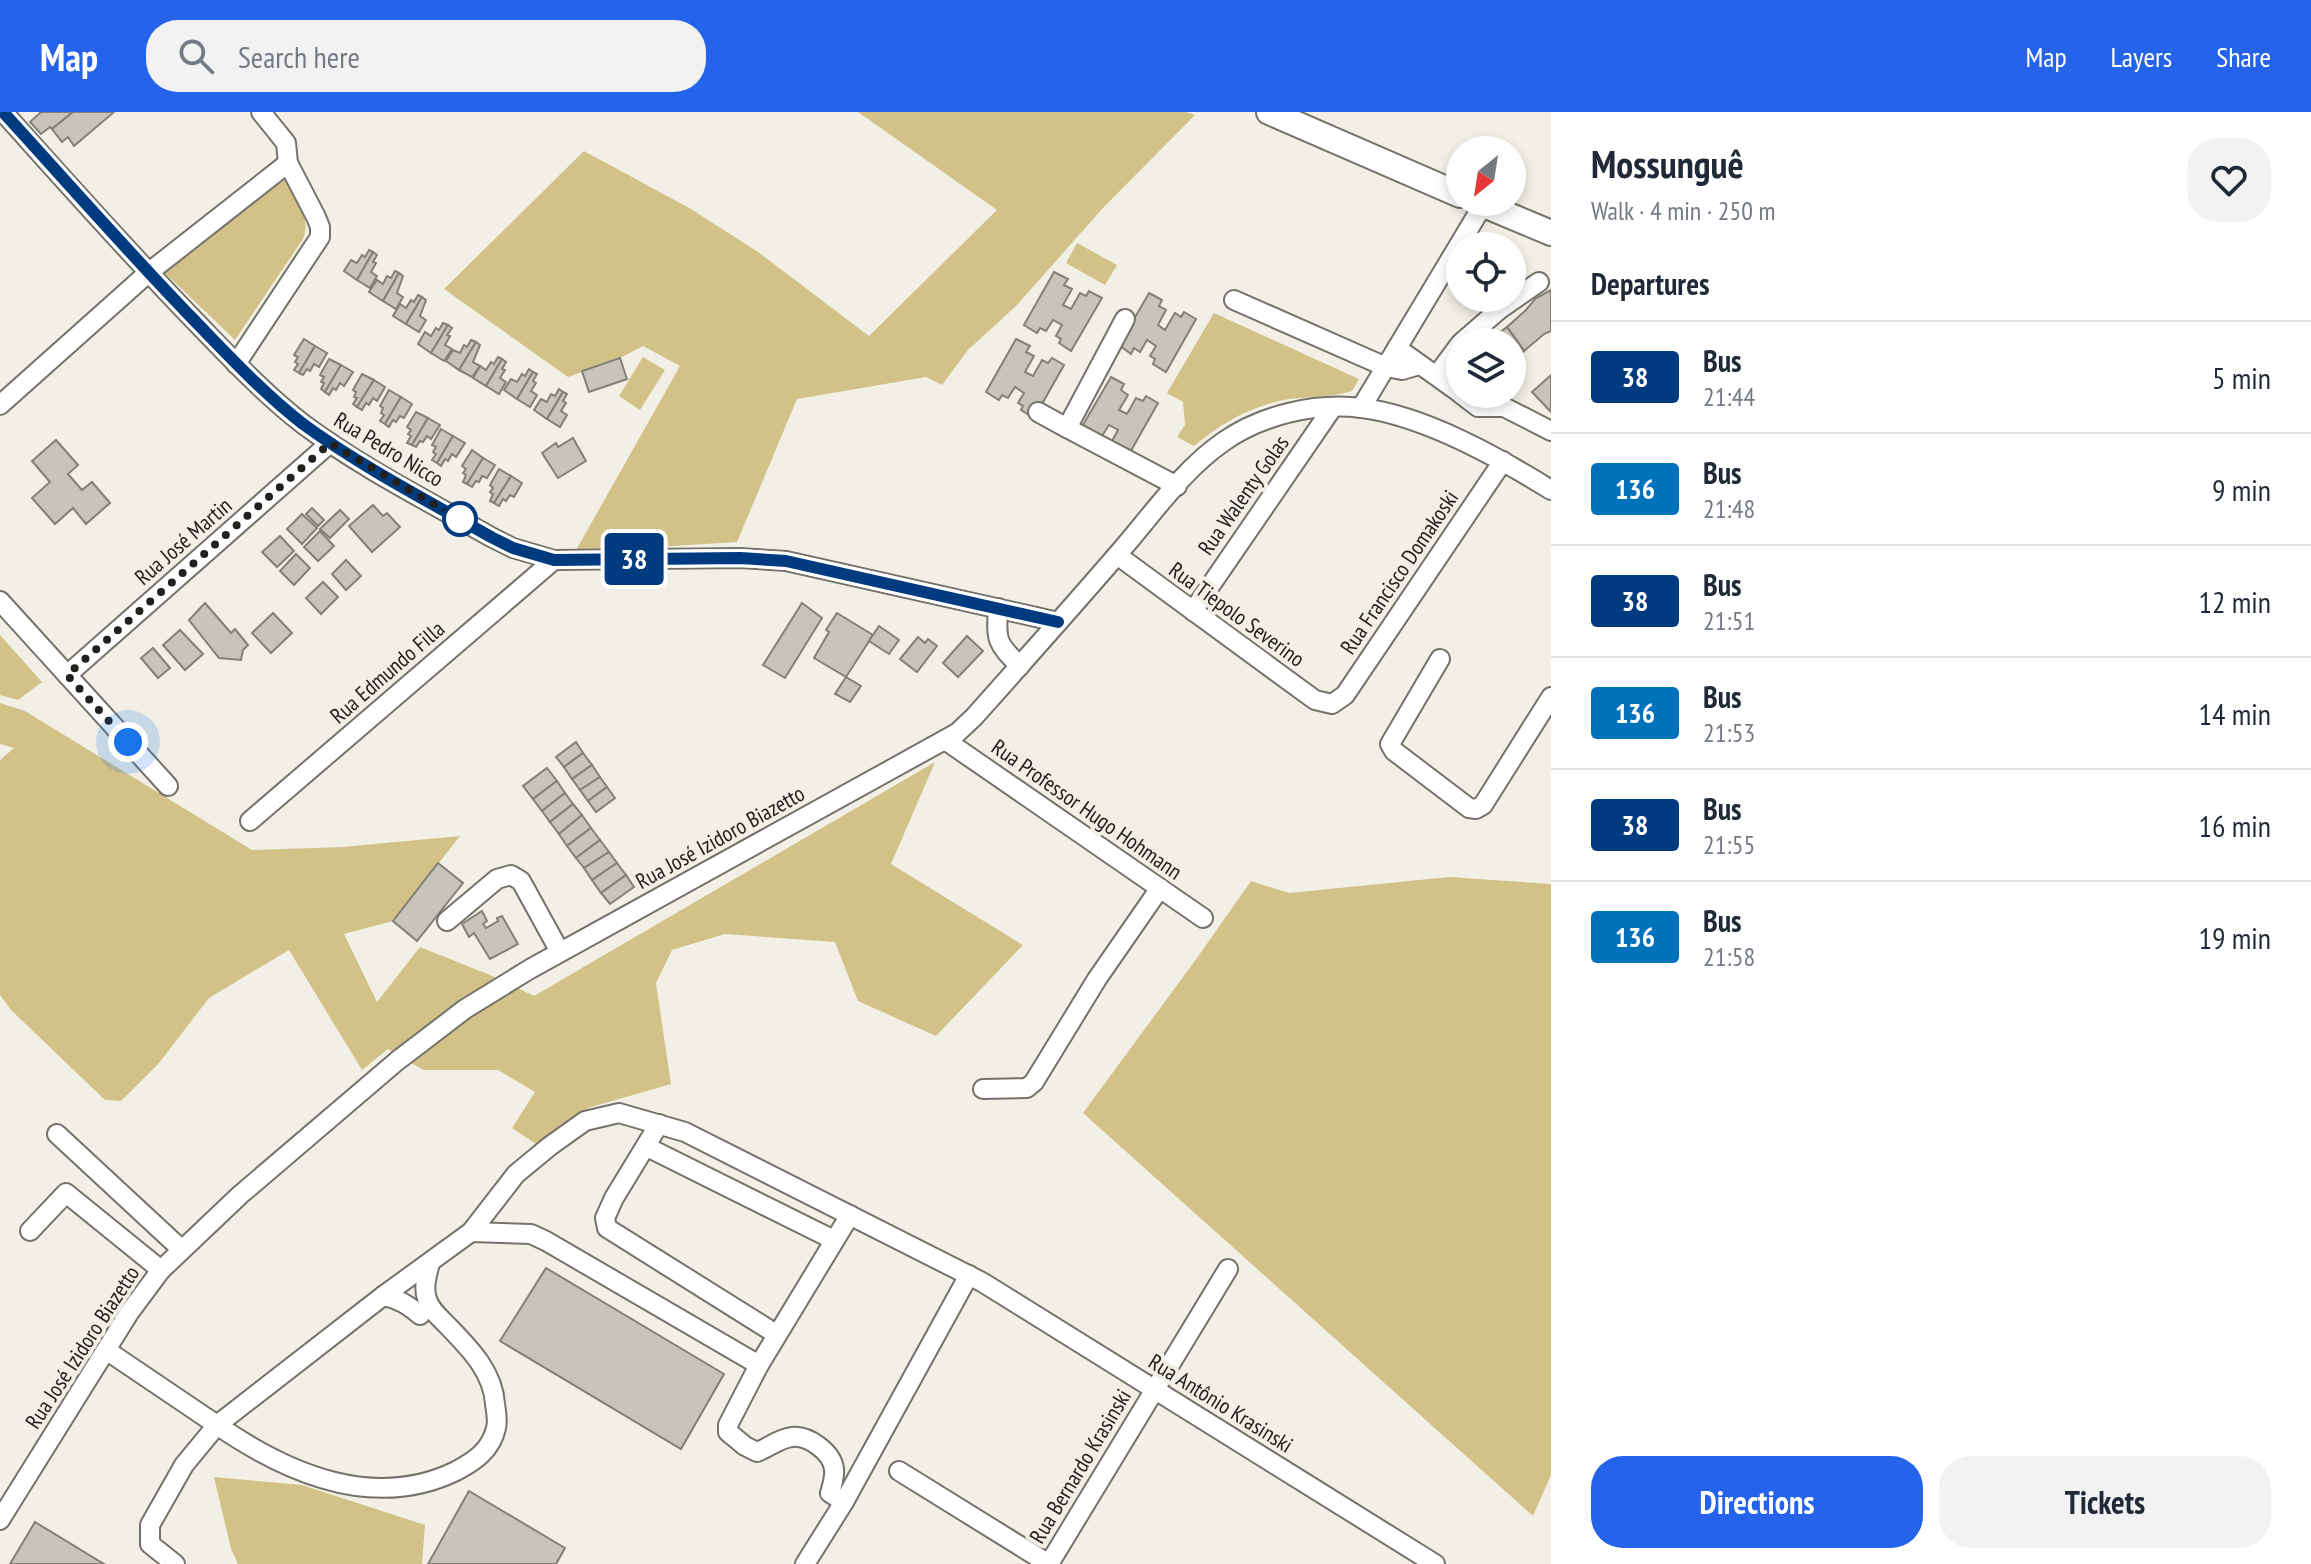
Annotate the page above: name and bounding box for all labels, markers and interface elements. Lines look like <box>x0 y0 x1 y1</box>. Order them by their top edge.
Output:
search box <box>146 20 706 92</box>
text: Map <box>40 32 98 81</box>
icon: search <box>174 34 218 78</box>
text: Search here <box>238 37 360 76</box>
text: Map <box>2025 38 2067 75</box>
text: Layers <box>2111 38 2172 75</box>
text: Share <box>2216 38 2271 75</box>
north arrow <box>1446 136 1526 216</box>
map controls <box>1446 136 1526 408</box>
button: heart <box>2187 138 2271 222</box>
text: Mossunguê <box>1591 139 1744 188</box>
text: Walk · 4 min · 250 m <box>1591 194 1775 227</box>
button: locate <box>1446 232 1526 312</box>
text: Departures <box>1591 264 1709 303</box>
button: layers <box>1446 328 1526 408</box>
text: Bus <box>1703 341 1742 380</box>
text: 38 <box>1622 358 1648 395</box>
text: 5 min <box>2212 358 2271 397</box>
text: 21:44 <box>1703 380 1755 413</box>
street label: Rua Pedro Nicco <box>329 405 449 493</box>
street label: Rua Walenty Golas <box>1191 430 1295 560</box>
text: Bus <box>1703 453 1742 492</box>
text: 136 <box>1615 470 1655 507</box>
text: 9 min <box>2212 470 2271 509</box>
street label: Rua Francisco Domakoski <box>1334 485 1464 659</box>
street label: Rua José Martin <box>129 491 237 591</box>
text: 21:48 <box>1703 492 1755 525</box>
unlabelled marker <box>443 502 477 536</box>
line badge: 38 <box>598 533 670 585</box>
text: 38 <box>621 540 647 577</box>
street label: Rua Tiepolo Severino <box>1164 555 1310 673</box>
text: Bus <box>1703 565 1742 604</box>
text: 38 <box>1622 582 1648 619</box>
text: 12 min <box>2198 582 2271 621</box>
text: 21:51 <box>1703 604 1755 637</box>
street label: Rua Edmundo Filla <box>324 615 450 729</box>
text: Bus <box>1703 677 1742 716</box>
text: 136 <box>1615 694 1655 731</box>
text: 14 min <box>2198 694 2271 733</box>
text: 21:53 <box>1703 716 1755 749</box>
your location <box>108 722 148 762</box>
street label: Rua Professor Hugo Hohmann <box>986 733 1188 885</box>
street label: Rua José Izidoro Biazetto <box>631 779 809 895</box>
text: Bus <box>1703 789 1742 828</box>
text: 38 <box>1622 806 1648 843</box>
text: 16 min <box>2198 806 2271 845</box>
text: 21:55 <box>1703 828 1755 861</box>
text: Bus <box>1703 901 1742 940</box>
text: 136 <box>1615 918 1655 955</box>
text: 19 min <box>2198 918 2271 957</box>
text: 21:58 <box>1703 940 1755 973</box>
street label: Rua José Izidoro Biazetto <box>19 1260 145 1434</box>
street label: Rua Antônio Krasinski <box>1144 1347 1298 1459</box>
street label: Rua Bernardo Krasinski <box>1023 1384 1137 1548</box>
button: Directions <box>1591 1456 1923 1548</box>
button: Tickets <box>1939 1456 2271 1548</box>

